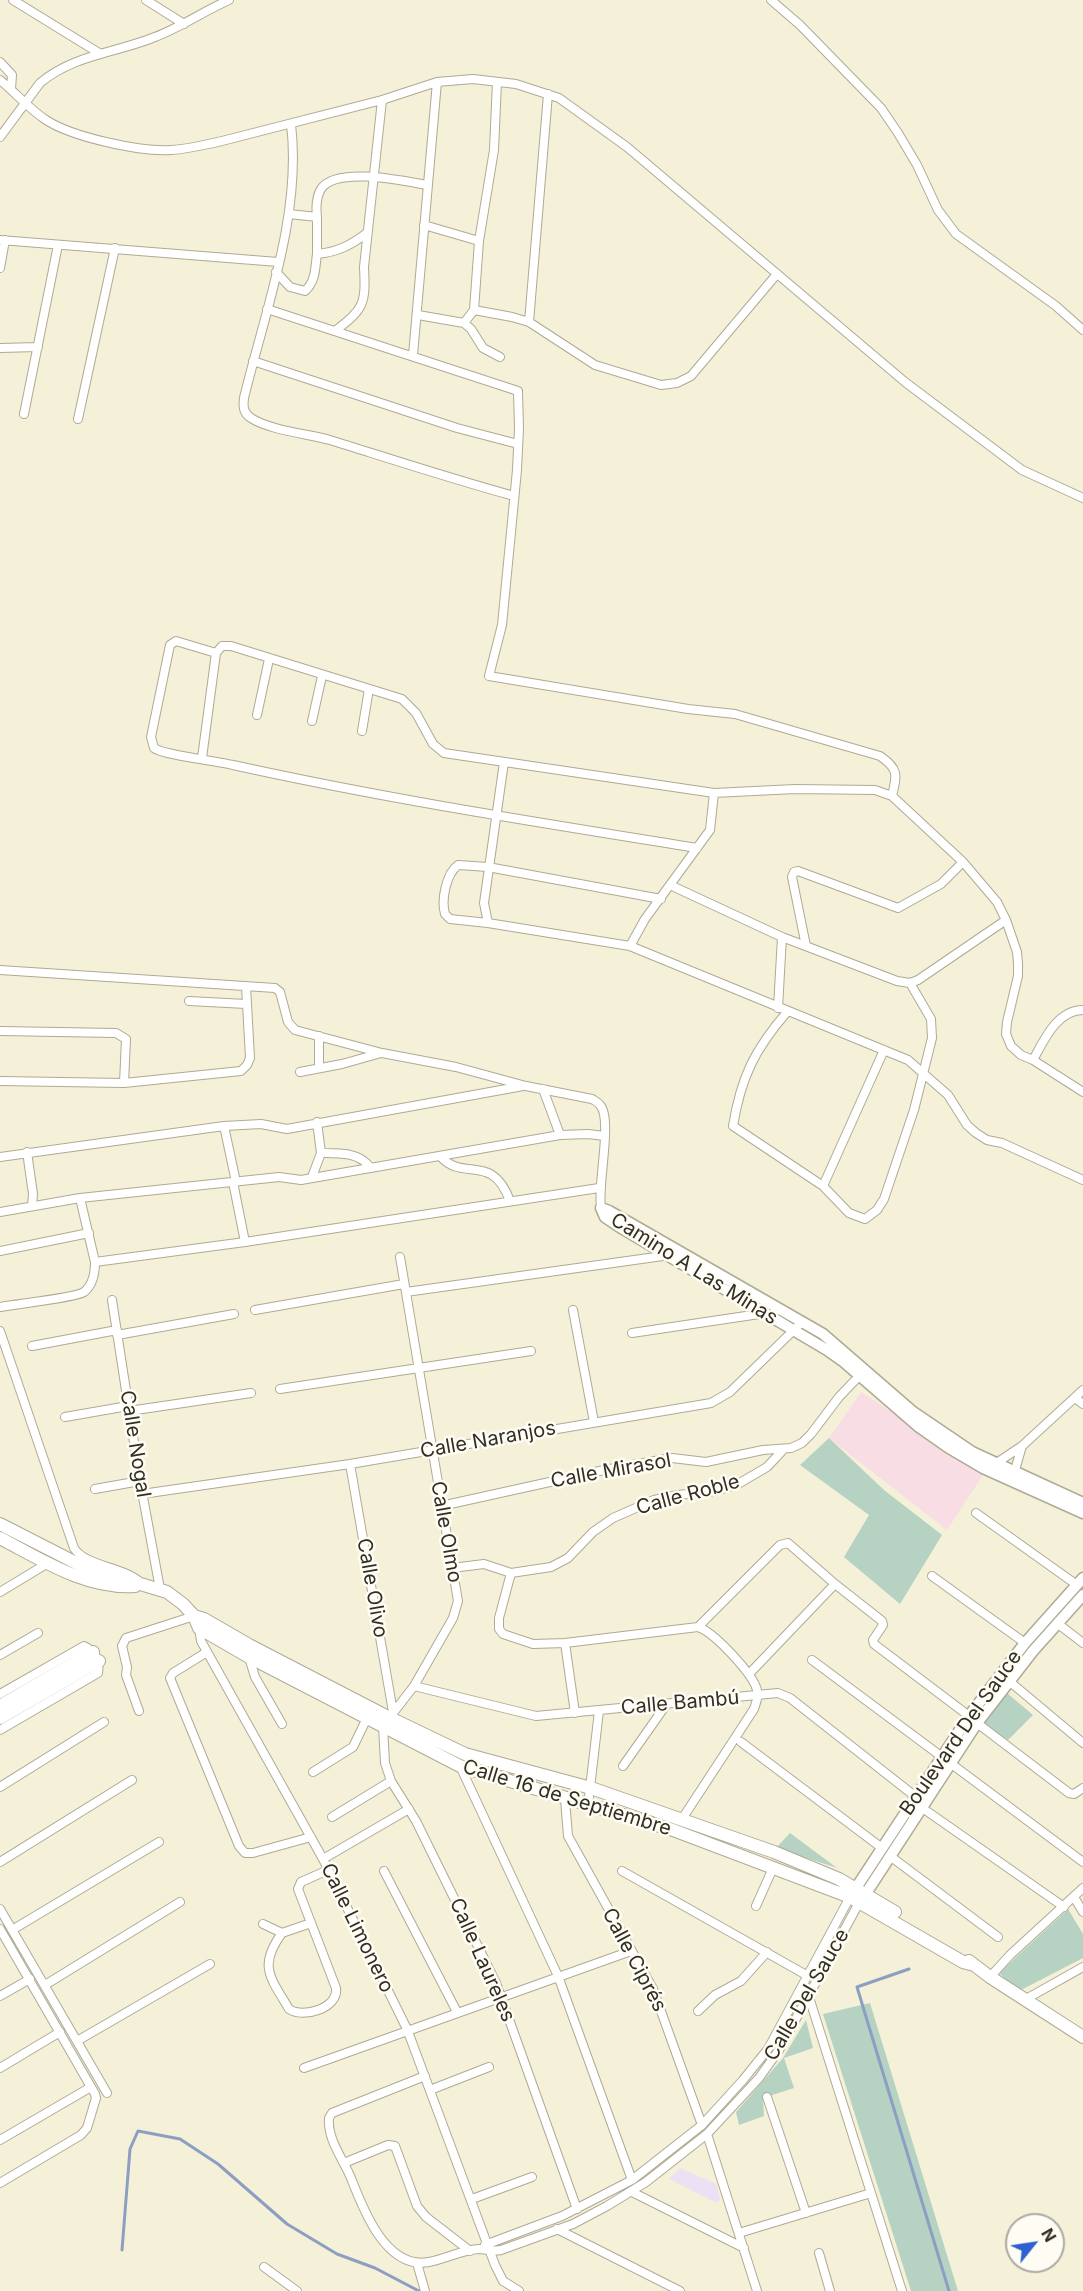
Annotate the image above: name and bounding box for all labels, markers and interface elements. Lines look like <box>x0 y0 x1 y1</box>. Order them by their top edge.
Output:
street label: Camino A Las Minas <box>606 1208 782 1330</box>
street label: Calle Nogal <box>115 1389 155 1499</box>
street label: Calle Naranjos <box>418 1416 558 1464</box>
street label: Calle Mirasol <box>549 1449 673 1493</box>
street label: Calle Roble <box>634 1470 742 1520</box>
street label: Calle Olmo <box>425 1479 467 1585</box>
street label: Calle Olivo <box>351 1536 393 1640</box>
street label: Boulevard Del Sauce <box>895 1646 1027 1820</box>
street label: Calle Bambú <box>620 1686 740 1720</box>
street label: Calle 16 de Septiembre <box>460 1755 674 1841</box>
street label: Calle Limonero <box>315 1859 399 1997</box>
street label: Calle Laureles <box>444 1894 520 2026</box>
street label: Calle Ciprés <box>597 1904 671 2016</box>
street label: Calle Del Sauce <box>760 1925 854 2065</box>
north arrow <box>1005 2213 1065 2273</box>
text: N <box>1037 2225 1061 2245</box>

